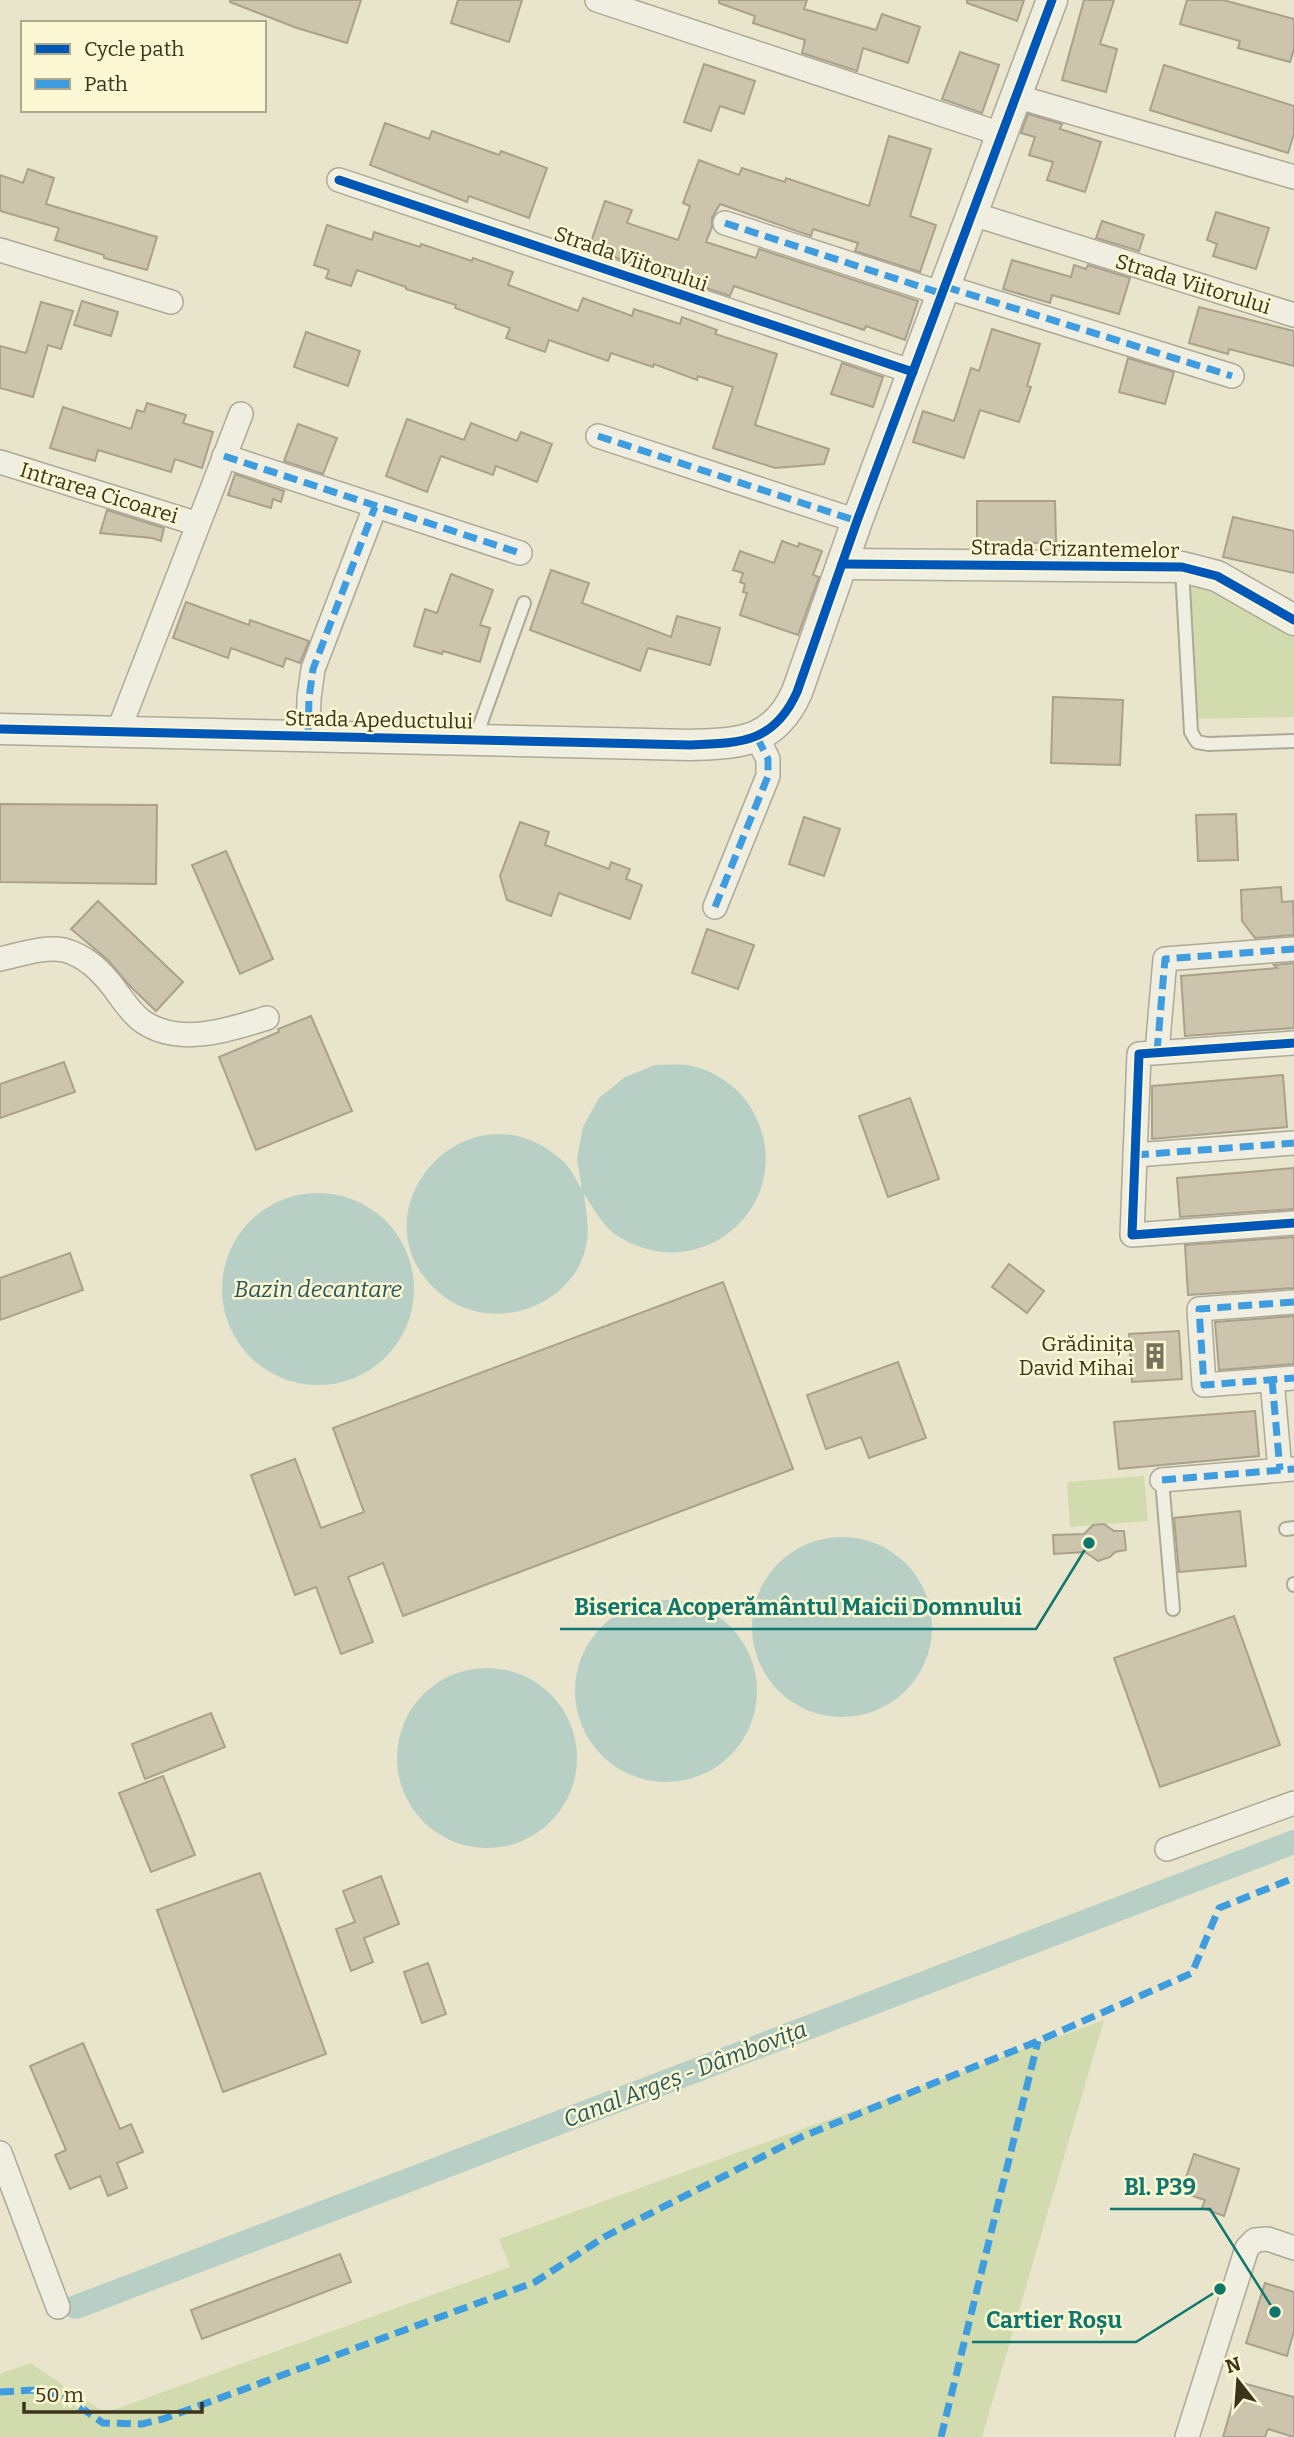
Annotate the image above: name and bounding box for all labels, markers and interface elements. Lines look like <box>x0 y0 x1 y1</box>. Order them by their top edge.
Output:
legend <box>21 21 266 112</box>
text: Cycle path <box>84 36 184 62</box>
text: Path <box>84 71 128 97</box>
street label: Strada Viitorului <box>551 221 711 297</box>
street label: Strada Viitorului <box>1112 248 1274 320</box>
street label: Intrarea Cicoarei <box>17 457 181 529</box>
street label: Strada Crizantemelor <box>970 534 1180 564</box>
street label: Strada Apeductului <box>285 705 473 735</box>
water label: Bazin decantare <box>234 1275 403 1303</box>
place label: Grădinița David Mihai <box>1019 1331 1135 1381</box>
building icon: Grădinița David Mihai <box>1140 1341 1170 1371</box>
callout: Biserica Acoperământul Maicii Domnului <box>560 1585 1036 1629</box>
text: Biserica Acoperământul Maicii Domnului <box>574 1593 1022 1621</box>
water label: Canal Argeș - Dâmbovița <box>559 2015 811 2134</box>
callout: Bl. P39 <box>1110 2165 1210 2209</box>
text: Bl. P39 <box>1124 2173 1196 2201</box>
callout: Cartier Roșu <box>972 2298 1136 2342</box>
text: Cartier Roșu <box>986 2306 1123 2336</box>
north arrow <box>1203 2346 1273 2416</box>
text: N <box>1223 2352 1244 2378</box>
scale bar <box>24 2370 203 2414</box>
text: 50 m <box>35 2382 84 2408</box>

